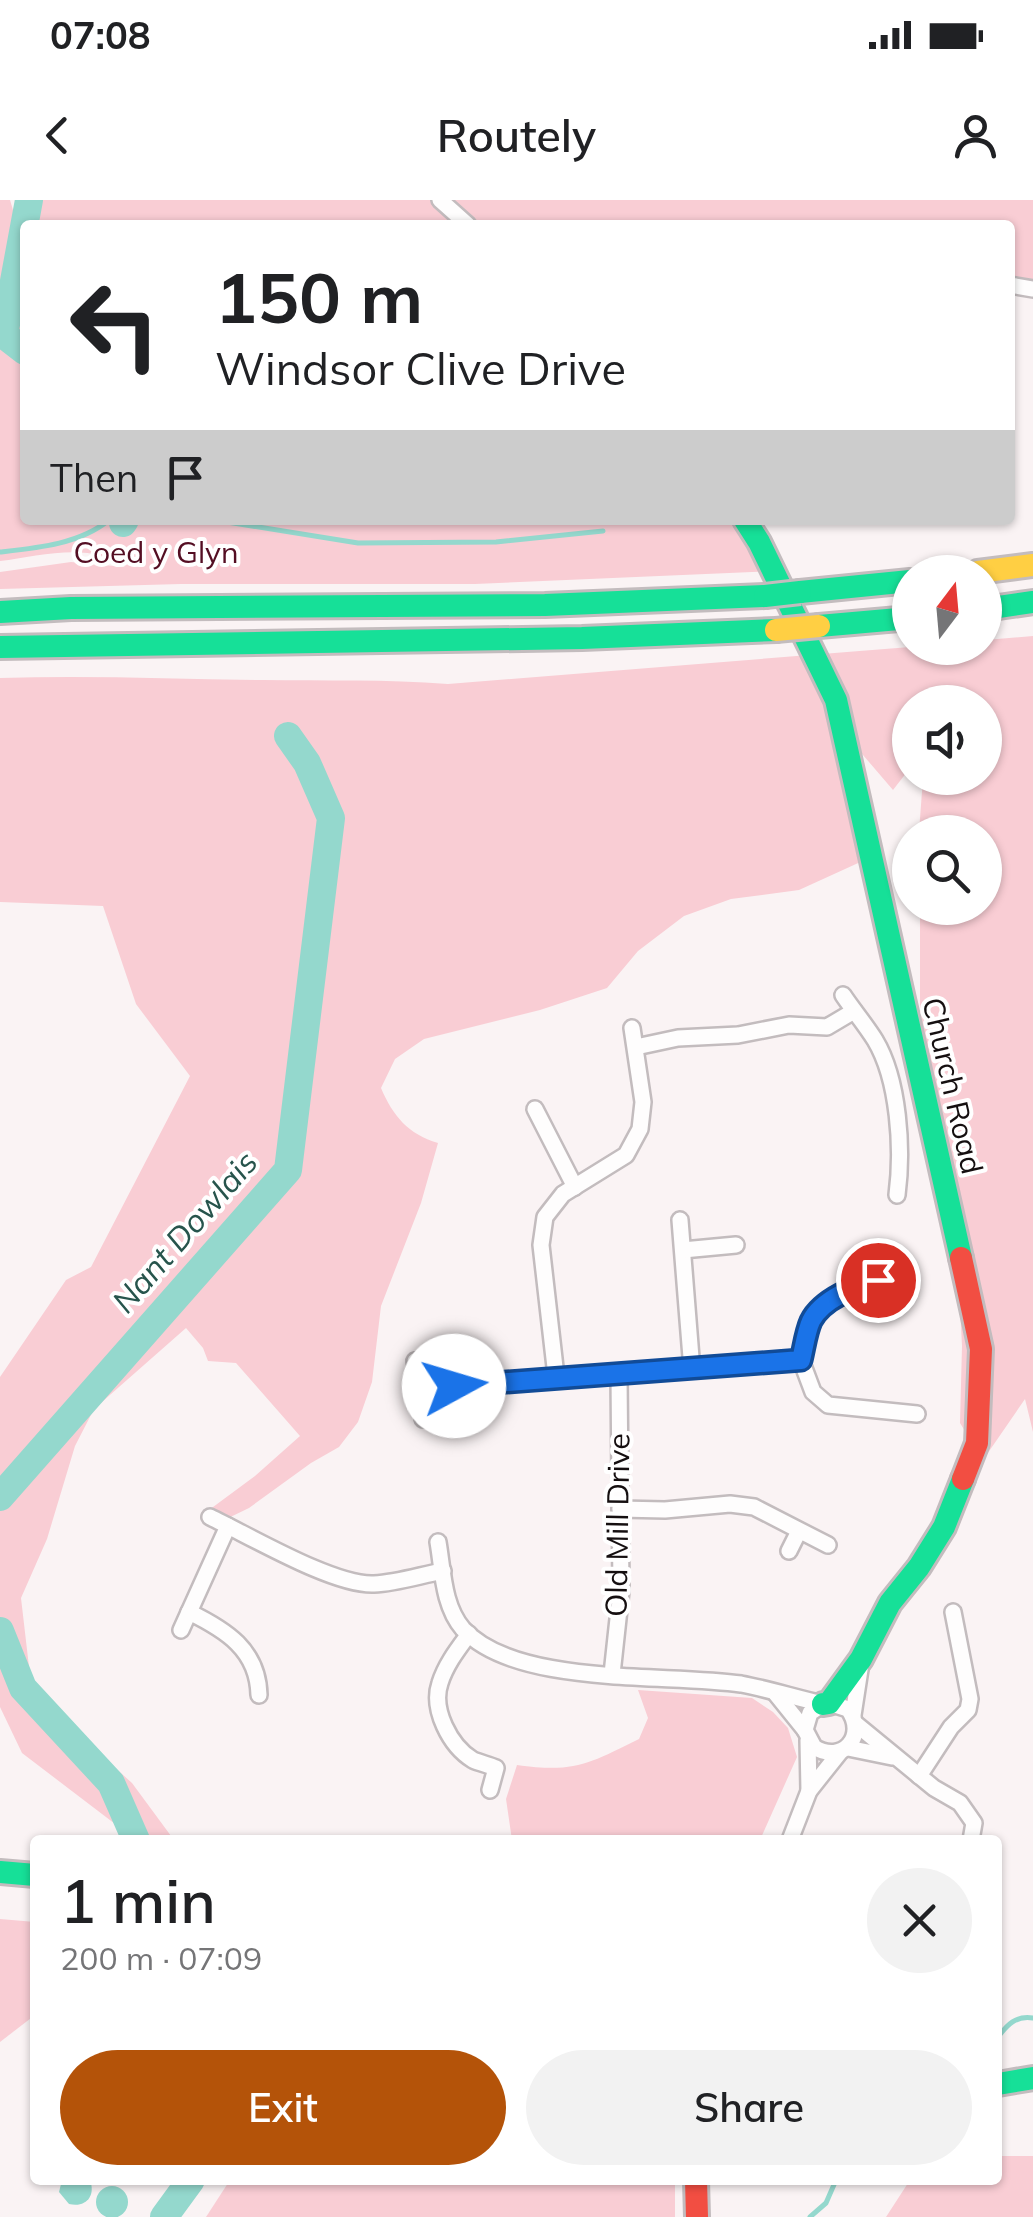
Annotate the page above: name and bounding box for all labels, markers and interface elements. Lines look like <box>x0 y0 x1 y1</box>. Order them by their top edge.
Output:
text: 07:08 <box>50 11 151 59</box>
text: Routely <box>437 107 596 163</box>
icon: back <box>30 108 85 163</box>
icon: person <box>948 108 1003 163</box>
text: 150 m <box>215 253 423 341</box>
icon: left <box>50 260 180 390</box>
text: Windsor Clive Drive <box>215 340 626 396</box>
icon: arrive <box>158 450 213 505</box>
text: Then <box>50 454 138 502</box>
park label: Coed y Glyn <box>73 533 239 571</box>
north arrow <box>892 555 1002 665</box>
map controls <box>892 555 1002 925</box>
button: sound <box>892 685 1002 795</box>
button: search <box>892 815 1002 925</box>
street label: Church Road <box>914 994 992 1178</box>
water label: Nant Dowlais <box>103 1142 265 1320</box>
pin <box>836 1238 921 1323</box>
icon: arrive <box>851 1253 906 1308</box>
position arrow <box>402 1334 506 1438</box>
street label: Old Mill Drive <box>596 1433 638 1617</box>
text: 1 min <box>60 1863 216 1938</box>
button: close <box>867 1868 972 1973</box>
text: 200 m · 07:09 <box>60 1938 262 1978</box>
button: Exit <box>60 2050 506 2165</box>
button: Share <box>526 2050 972 2165</box>

